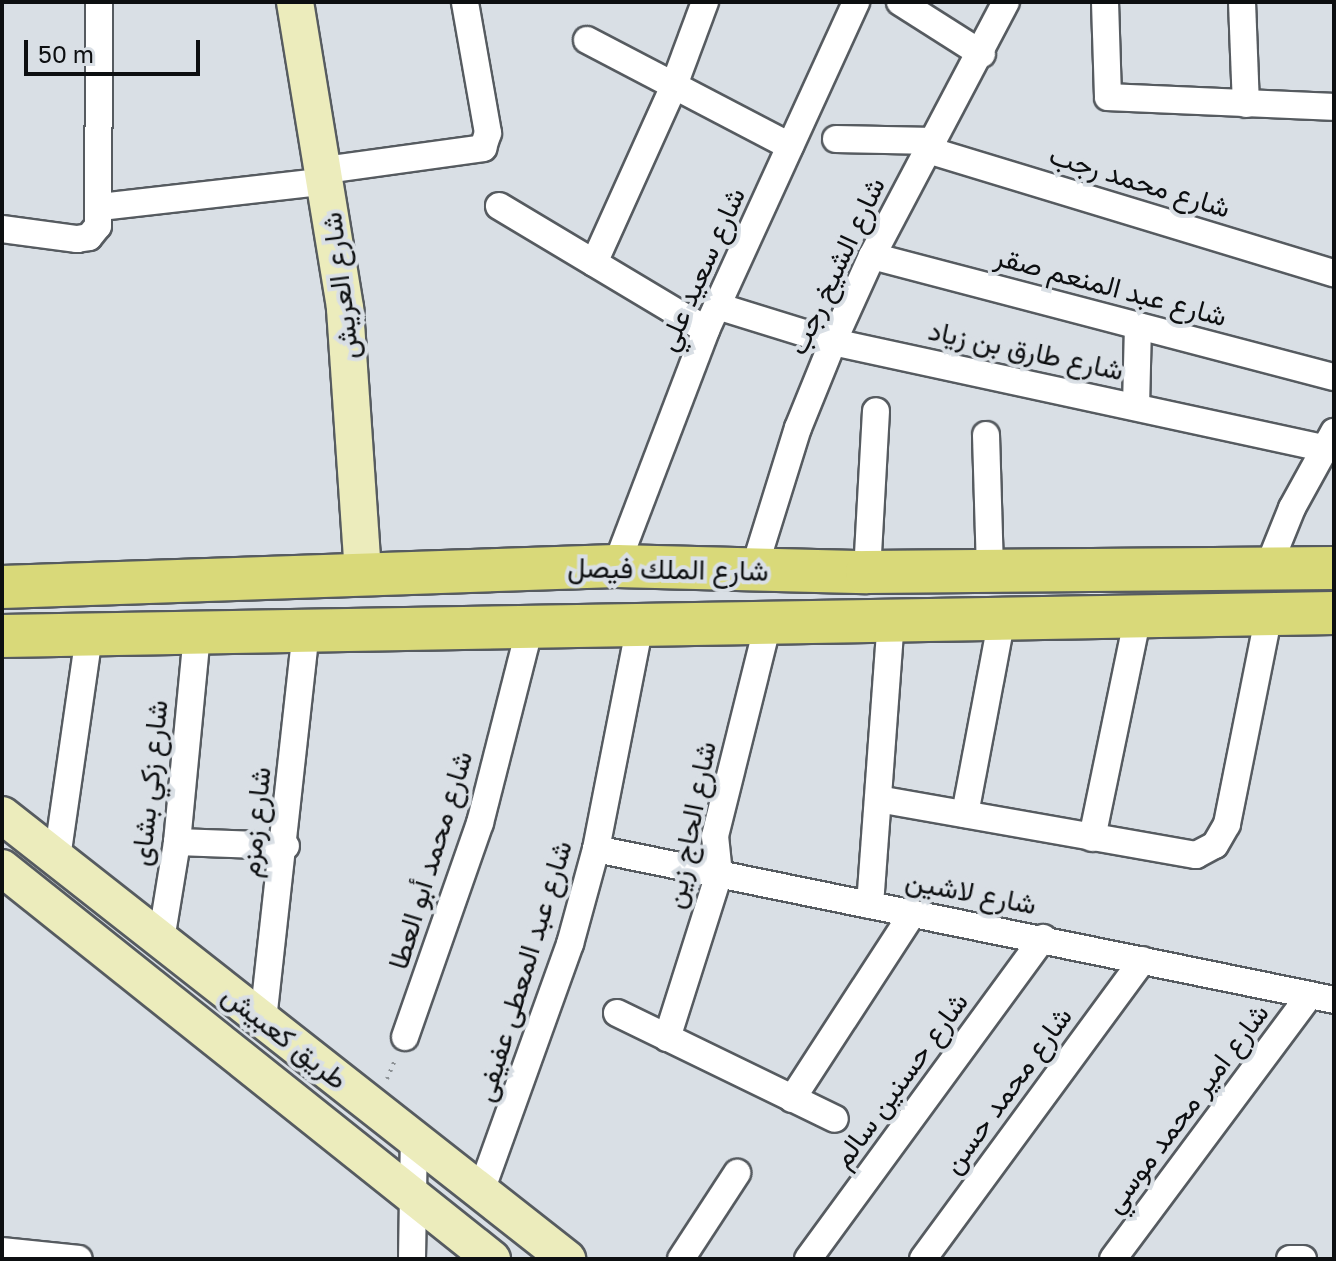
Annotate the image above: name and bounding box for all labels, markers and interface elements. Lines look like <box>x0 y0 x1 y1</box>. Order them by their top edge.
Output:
scale bar <box>28 24 204 74</box>
text: 50 m <box>38 39 94 68</box>
street label: شارع محمد رجب <box>1045 138 1235 224</box>
street label: شارع الشيخ رجب <box>780 172 892 360</box>
street label: شارع سعيد علي <box>650 182 752 356</box>
street label: شارع العريش <box>314 210 366 362</box>
street label: شارع عبد المنعم صقر <box>991 239 1231 333</box>
street label: شارع طارق بن زياد <box>925 313 1127 387</box>
street label: شارع الملك فيصل <box>567 550 769 588</box>
street label: شارع زكي بشاى <box>124 698 174 868</box>
street label: شارع الحاج زين <box>657 739 723 911</box>
street label: شارع محمد أبو العطا <box>381 747 479 973</box>
street label: شارع زمزم <box>232 765 278 879</box>
street label: شارع عبد المعطى عفيفى <box>467 837 579 1105</box>
street label: شارع لاشين <box>903 863 1039 921</box>
street label: طريق كعبيش <box>216 978 354 1096</box>
street label: شارع حسنين سالم <box>825 986 975 1174</box>
street label: شارع امير محمد موسي <box>1096 997 1276 1219</box>
street label: شارع محمد حسن <box>935 1000 1079 1180</box>

